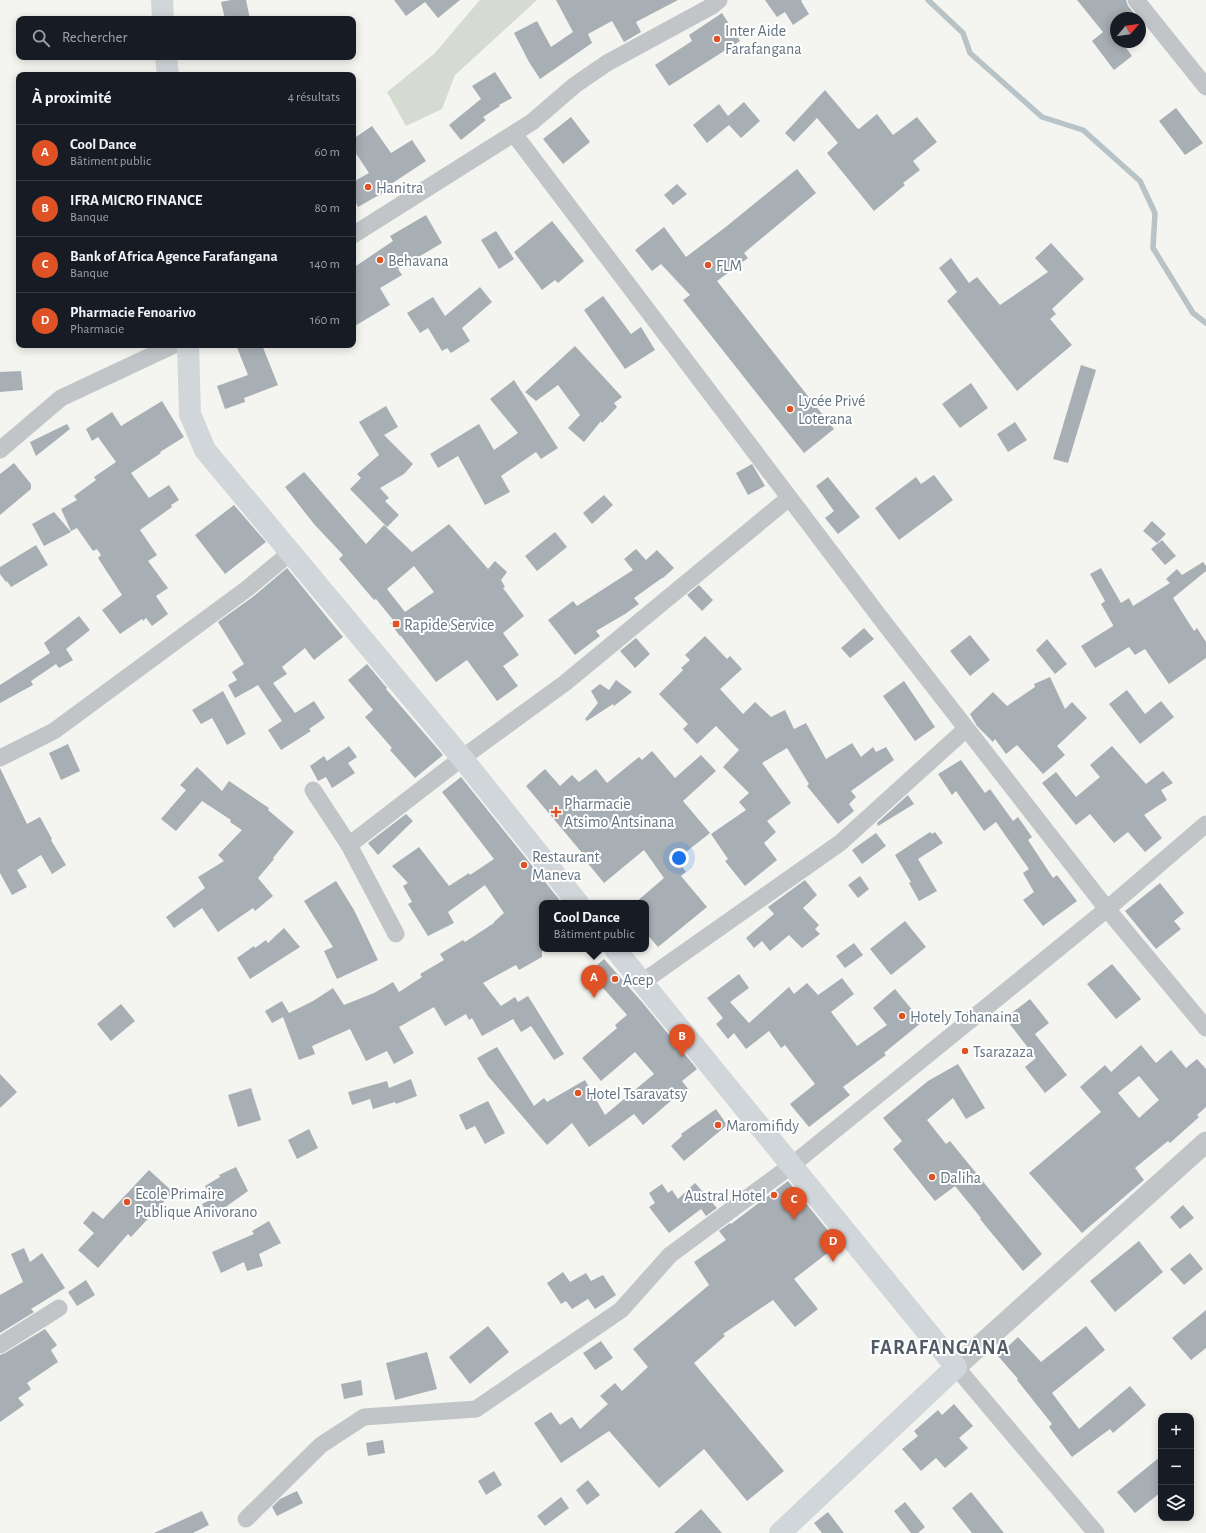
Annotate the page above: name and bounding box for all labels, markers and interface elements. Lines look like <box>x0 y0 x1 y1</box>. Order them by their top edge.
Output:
north arrow <box>1110 12 1146 48</box>
search box <box>16 16 356 60</box>
place label: Inter Aide Farafangana <box>725 23 802 57</box>
icon: search <box>30 27 52 49</box>
text: Rechercher <box>62 30 127 45</box>
marker: Inter Aide Farafangana <box>712 34 722 44</box>
text: À proximité <box>32 89 112 106</box>
text: 4 résultats <box>288 91 340 104</box>
text: Cool Dance <box>70 137 136 152</box>
text: A <box>41 146 49 159</box>
text: 60 m <box>314 146 340 159</box>
text: Bâtiment public <box>70 155 151 168</box>
place label: Hanitra <box>376 180 424 196</box>
marker: Hanitra <box>363 182 373 192</box>
text: IFRA MICRO FINANCE <box>70 193 202 208</box>
text: B <box>41 202 49 215</box>
text: 80 m <box>314 202 340 215</box>
text: Banque <box>70 211 109 224</box>
text: Bank of Africa Agence Farafangana <box>70 249 278 264</box>
place label: Behavana <box>388 253 449 269</box>
marker: Behavana <box>375 255 385 265</box>
text: C <box>42 258 48 271</box>
text: 140 m <box>310 258 340 271</box>
place label: FLM <box>716 258 742 274</box>
marker: FLM <box>703 260 713 270</box>
text: Banque <box>70 267 109 280</box>
text: Pharmacie Fenoarivo <box>70 305 196 320</box>
text: D <box>41 314 49 327</box>
text: 160 m <box>310 314 340 327</box>
text: Pharmacie <box>70 323 124 336</box>
place label: Lycée Privé Loterana <box>798 393 865 427</box>
marker: Lycée Privé Loterana <box>785 404 795 414</box>
place label: Rapide Service <box>404 617 494 633</box>
marker: Rapide Service <box>391 619 401 629</box>
place label: Pharmacie Atsimo Antsinana <box>564 796 675 830</box>
marker: Pharmacie Atsimo Antsinana <box>551 807 561 817</box>
your location <box>669 848 689 868</box>
place label: Restaurant Maneva <box>532 849 600 883</box>
marker: Restaurant Maneva <box>519 860 529 870</box>
popup <box>539 900 649 952</box>
text: Cool Dance <box>554 910 620 925</box>
text: Bâtiment public <box>554 928 634 941</box>
pin: A <box>581 965 607 998</box>
place label: Acep <box>623 972 654 988</box>
marker: Acep <box>610 974 620 984</box>
place label: Hotely Tohanaina <box>910 1009 1020 1026</box>
marker: Hotely Tohanaina <box>897 1011 907 1021</box>
pin: B <box>669 1024 695 1057</box>
place label: Tsarazaza <box>973 1044 1033 1060</box>
marker: Tsarazaza <box>960 1046 970 1056</box>
place label: Hotel Tsaravatsy <box>586 1086 687 1103</box>
marker: Hotel Tsaravatsy <box>573 1088 583 1098</box>
place label: Maromifidy <box>726 1118 799 1135</box>
marker: Maromifidy <box>713 1120 723 1130</box>
place label: Daliha <box>940 1170 981 1186</box>
marker: Daliha <box>927 1172 937 1182</box>
place label: Ecole Primaire Publique Anivorano <box>135 1186 258 1220</box>
pin: C <box>781 1187 807 1220</box>
place label: Austral Hotel <box>684 1188 766 1204</box>
marker: Austral Hotel <box>769 1190 779 1200</box>
marker: Ecole Primaire Publique Anivorano <box>122 1197 132 1207</box>
pin: D <box>820 1229 846 1262</box>
district label: FARAFANGANA <box>870 1338 1010 1358</box>
map controls <box>1158 1413 1194 1521</box>
button: + <box>1158 1413 1194 1449</box>
button: − <box>1158 1449 1194 1485</box>
button: layers <box>1158 1485 1194 1521</box>

